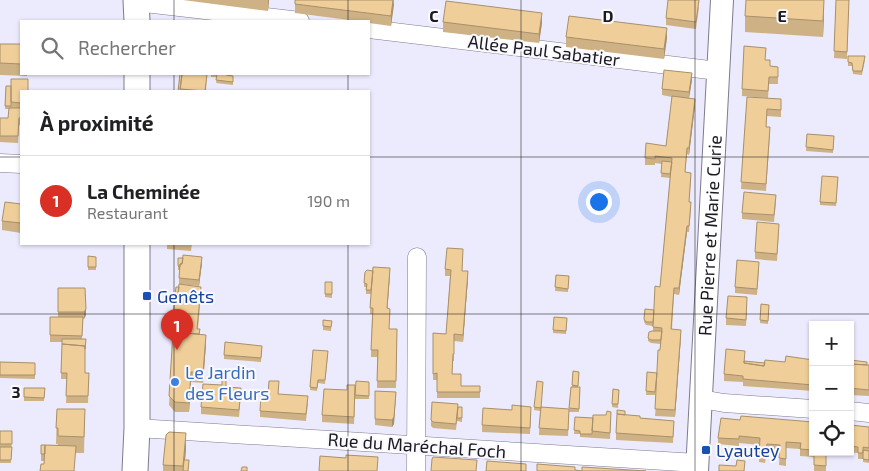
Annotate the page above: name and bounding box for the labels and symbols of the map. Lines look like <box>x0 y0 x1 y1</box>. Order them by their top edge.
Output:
text: C <box>429 6 439 25</box>
text: D <box>603 6 614 25</box>
text: E <box>777 6 787 25</box>
street label: Allée Paul Sabatier <box>467 30 621 70</box>
street label: Rue Pierre et Marie Curie <box>693 134 726 336</box>
your location <box>586 189 612 215</box>
place label: Genêts <box>157 285 214 307</box>
marker: Genêts <box>141 290 153 302</box>
pin: 1 <box>161 309 193 350</box>
place label: Le Jardin des Fleurs <box>185 361 269 404</box>
marker: Le Jardin des Fleurs <box>169 376 181 388</box>
text: 3 <box>11 382 21 401</box>
street label: Rue du Maréchal Foch <box>327 428 507 462</box>
place label: Lyautey <box>716 439 780 461</box>
marker: Lyautey <box>700 444 712 456</box>

